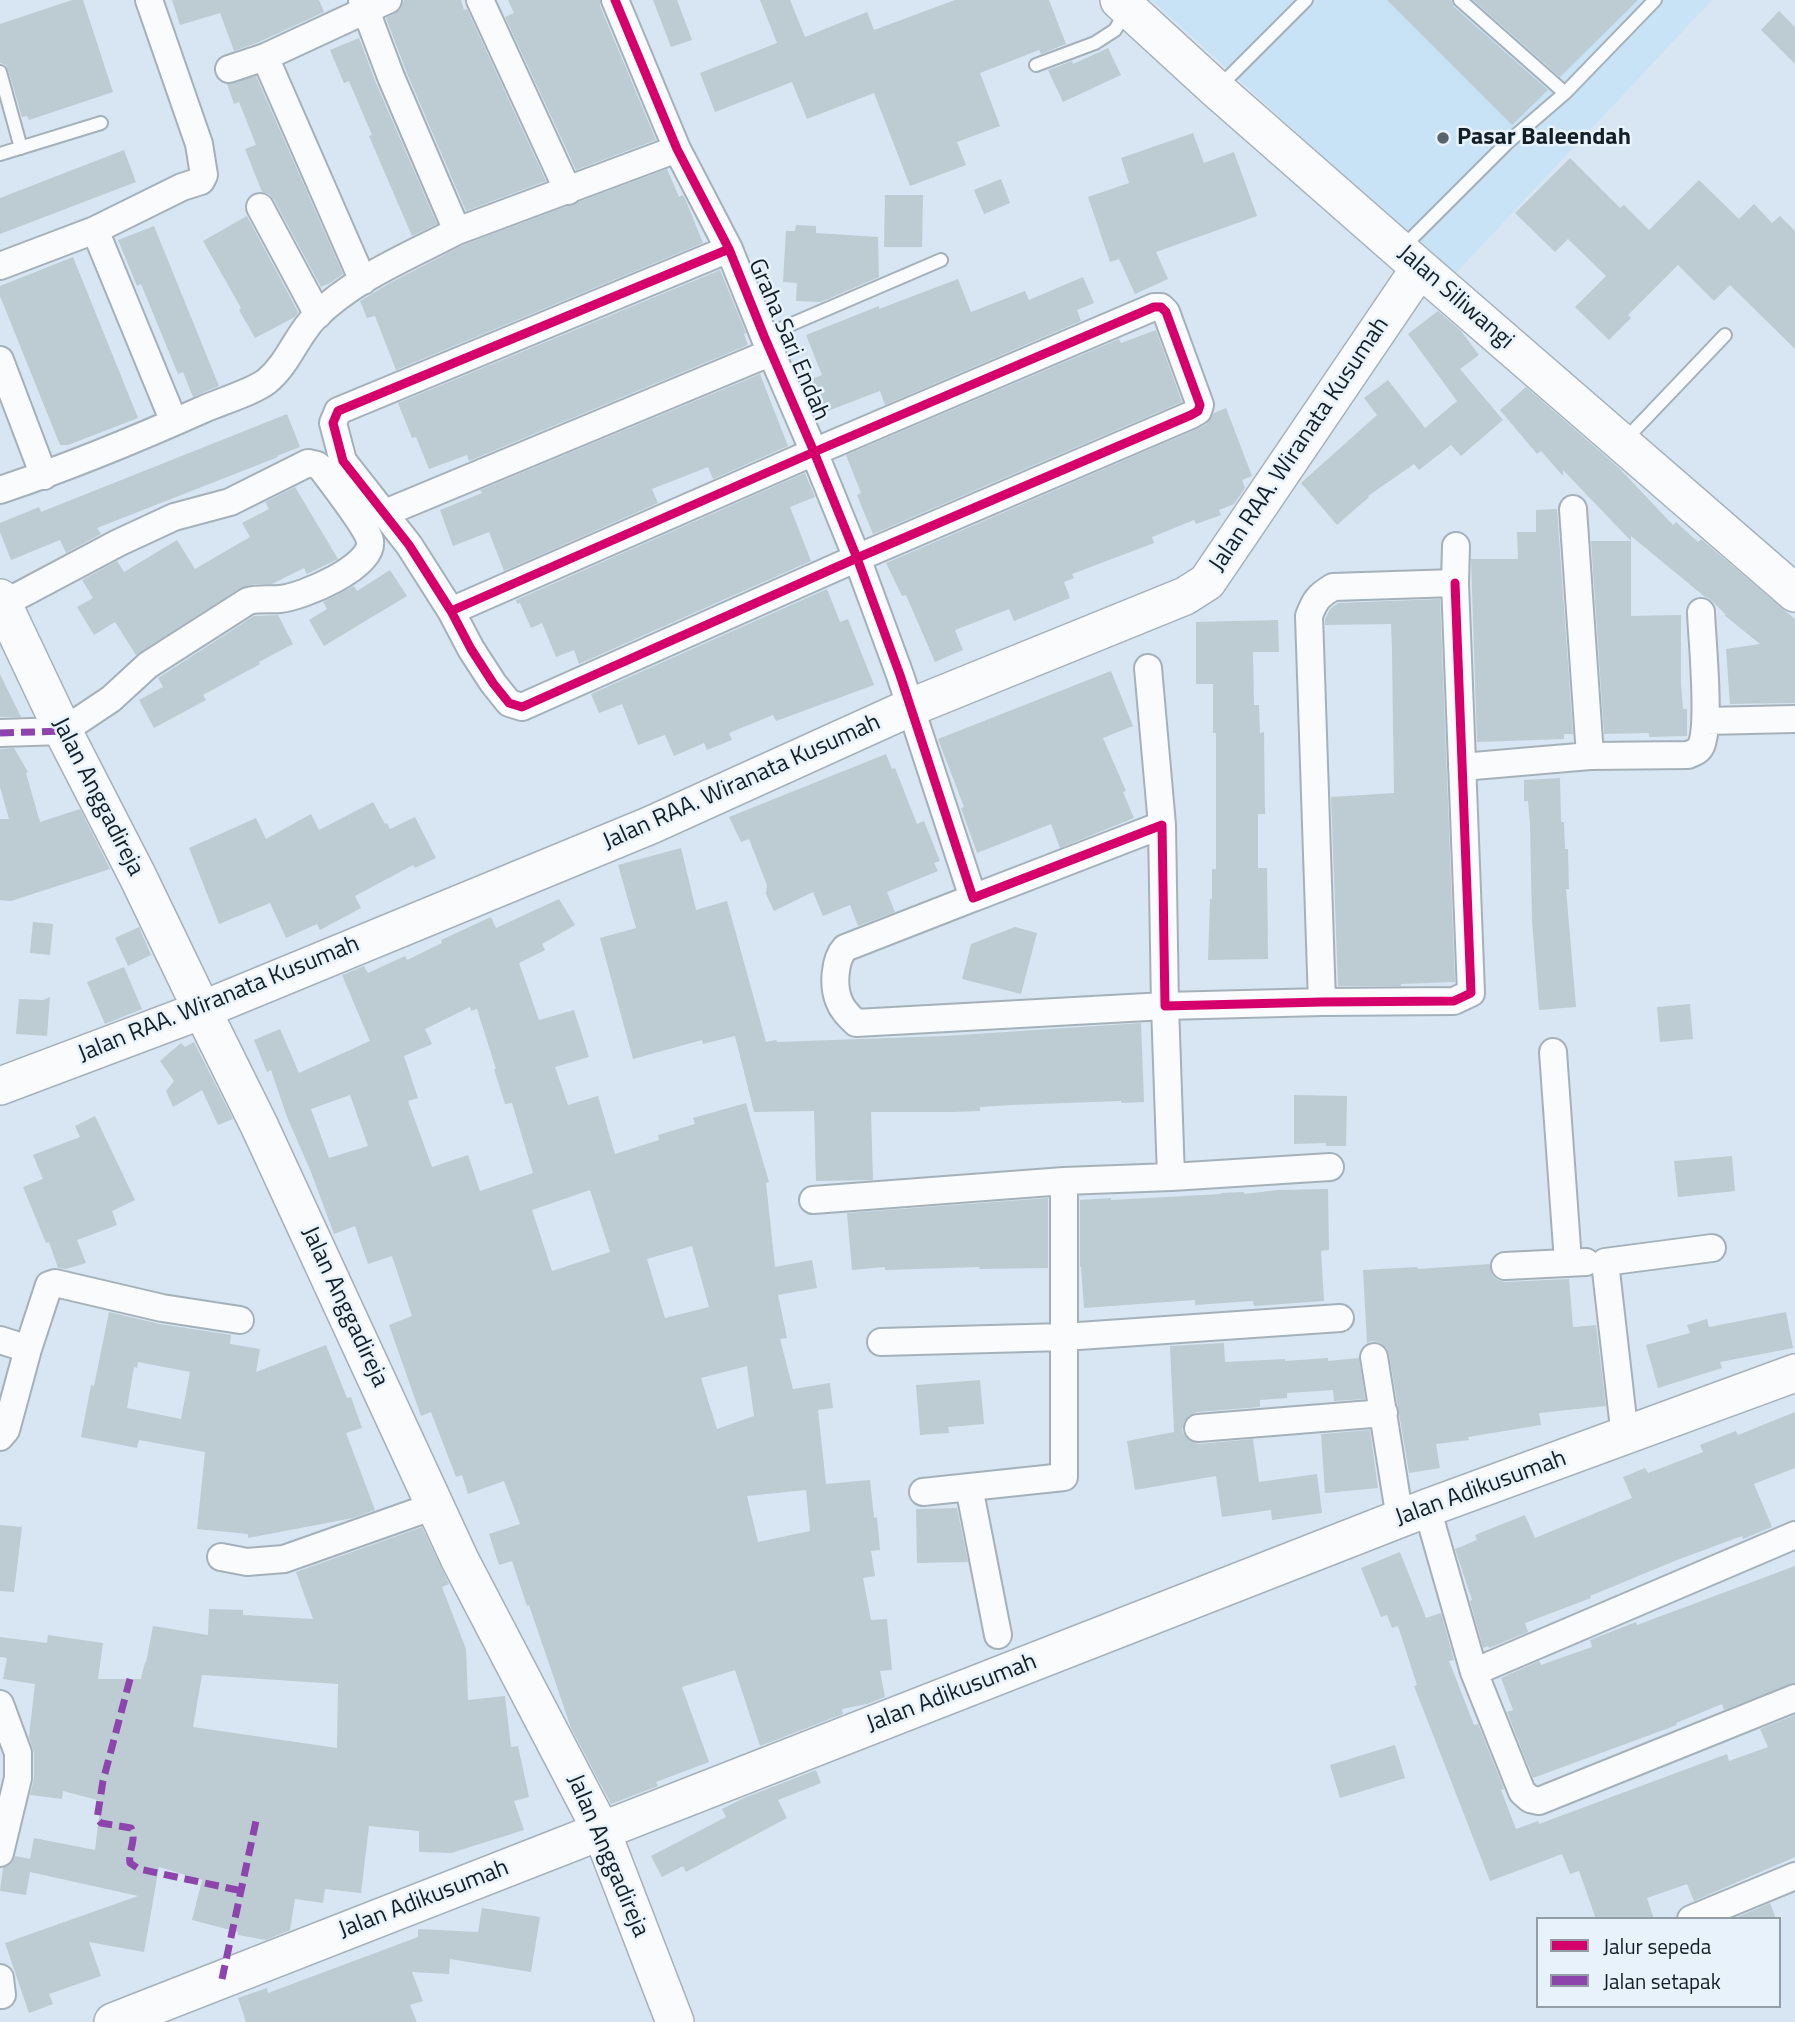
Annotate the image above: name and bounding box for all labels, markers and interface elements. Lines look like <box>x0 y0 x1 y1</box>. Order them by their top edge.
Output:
place label: Pasar Baleendah <box>1457 124 1631 152</box>
marker: Pasar Baleendah <box>1435 130 1451 146</box>
street label: Jalan Siliwangi <box>1391 240 1519 356</box>
street label: Graha Sari Endah <box>741 255 835 425</box>
street label: Jalan RAA. Wiranata Kusumah <box>1204 312 1396 578</box>
street label: Jalan RAA. Wiranata Kusumah <box>599 709 885 857</box>
street label: Jalan Anggadireja <box>45 713 149 881</box>
street label: Jalan RAA. Wiranata Kusumah <box>74 930 364 1070</box>
street label: Jalan Anggadireja <box>294 1222 394 1392</box>
street label: Jalan Adikusumah <box>1392 1445 1570 1533</box>
street label: Jalan Adikusumah <box>863 1648 1041 1740</box>
street label: Jalan Anggadireja <box>560 1770 654 1942</box>
street label: Jalan Adikusumah <box>335 1854 513 1946</box>
legend <box>1536 1917 1781 2008</box>
text: Jalur sepeda <box>1603 1930 1711 1962</box>
text: Jalan setapak <box>1603 1965 1721 1997</box>

